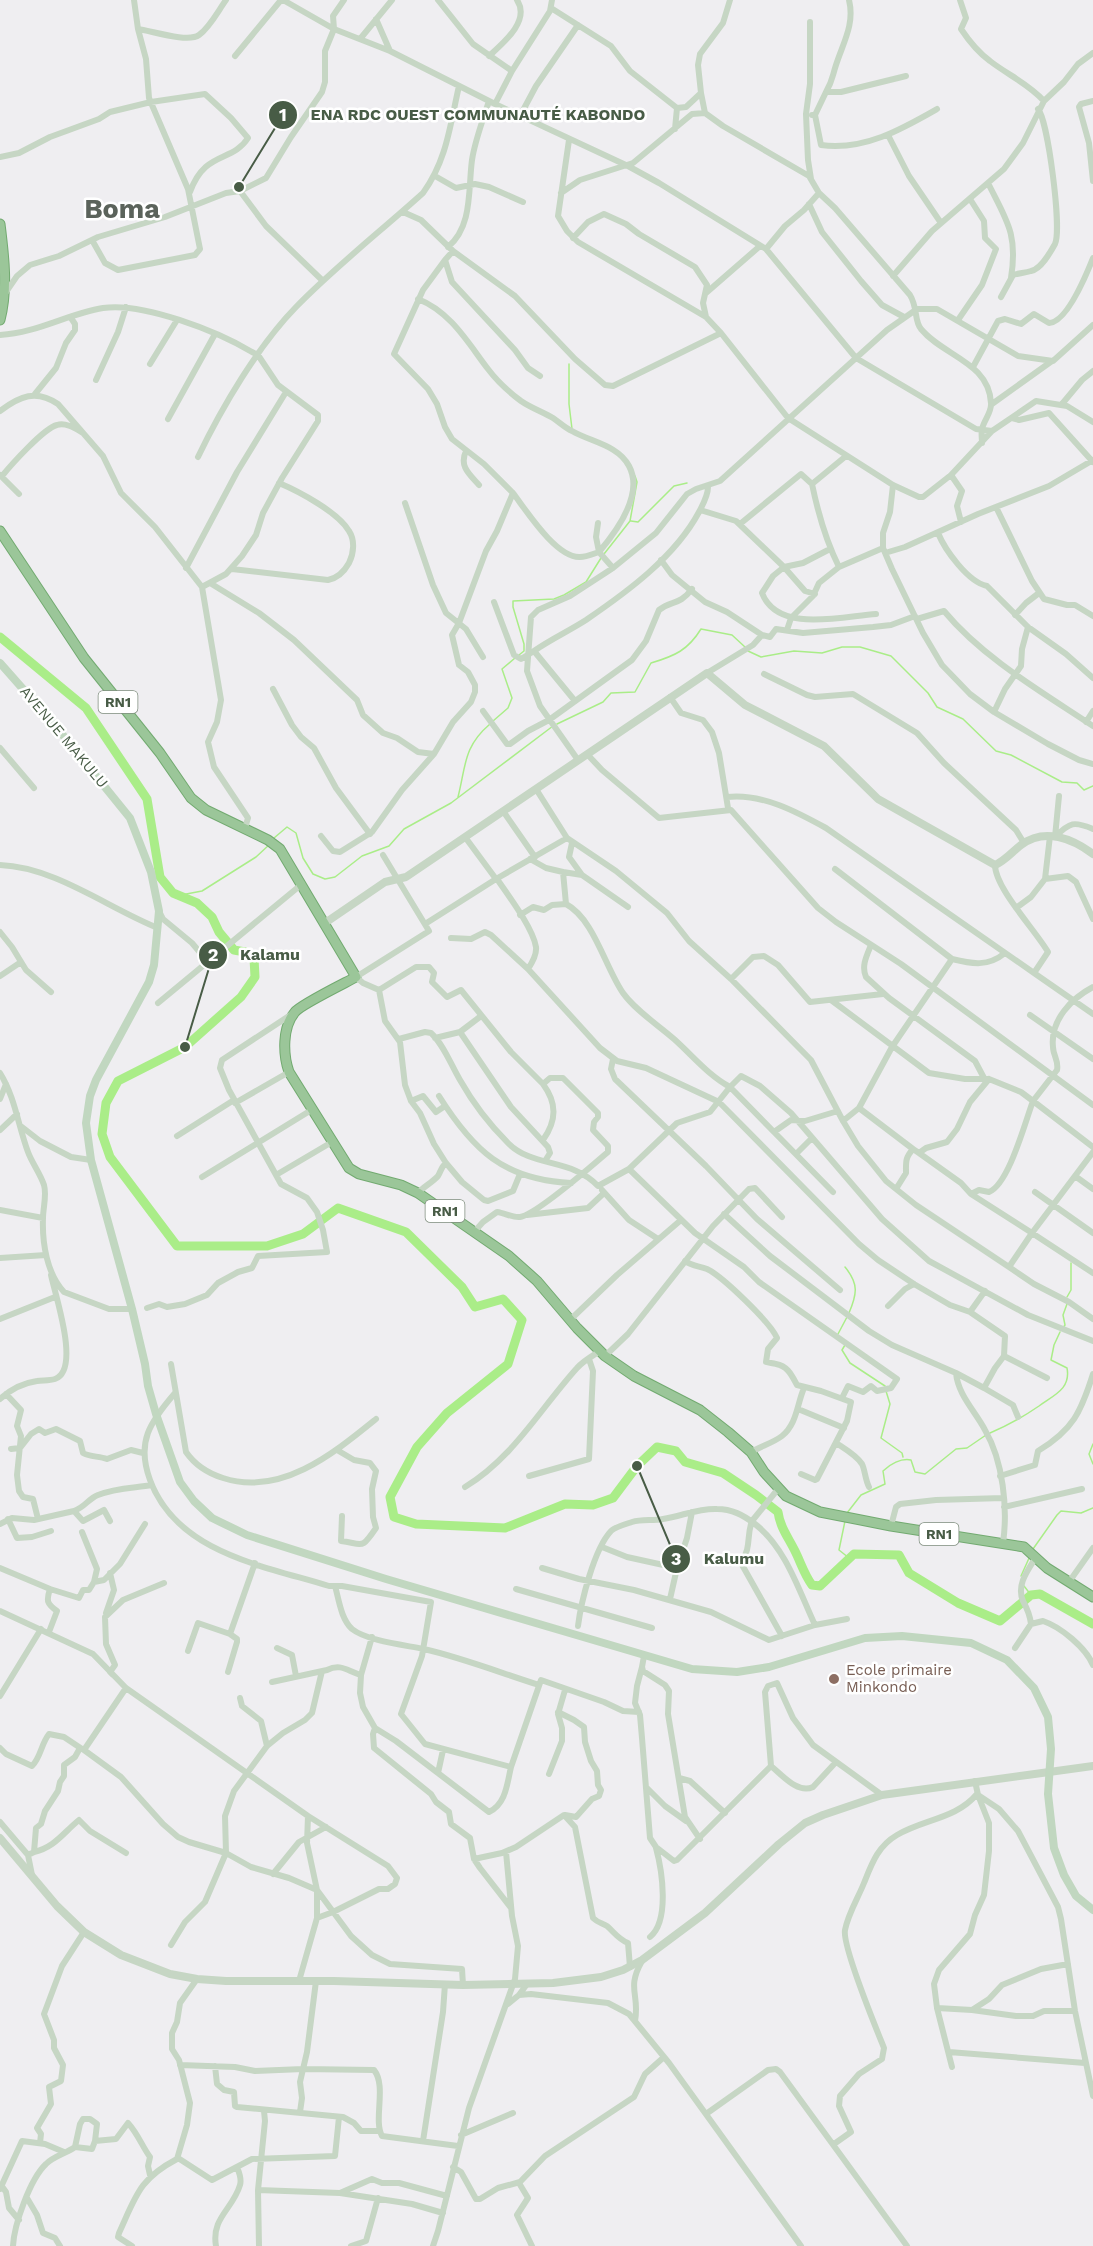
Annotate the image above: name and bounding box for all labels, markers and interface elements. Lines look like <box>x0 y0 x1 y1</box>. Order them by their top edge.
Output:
callout: ENA RDC OUEST COMMUNAUTÉ KABONDO <box>268 98 657 132</box>
text: 1 <box>279 104 287 125</box>
text: ENA RDC OUEST COMMUNAUTÉ KABONDO <box>311 105 646 124</box>
district label: Boma <box>84 193 160 225</box>
street label: AVENUE MAKULU <box>16 683 112 791</box>
road number: RN1 <box>98 691 138 713</box>
callout: Kalamu <box>198 938 312 972</box>
text: 2 <box>208 944 218 965</box>
text: Kalamu <box>240 945 300 964</box>
road number: RN1 <box>426 1200 464 1222</box>
road number: RN1 <box>920 1523 958 1545</box>
callout: Kalumu <box>661 1542 776 1576</box>
text: 3 <box>671 1548 681 1569</box>
text: Kalumu <box>704 1549 764 1568</box>
place label: Ecole primaire Minkondo <box>846 1661 952 1696</box>
marker: Ecole primaire Minkondo <box>827 1672 841 1686</box>

